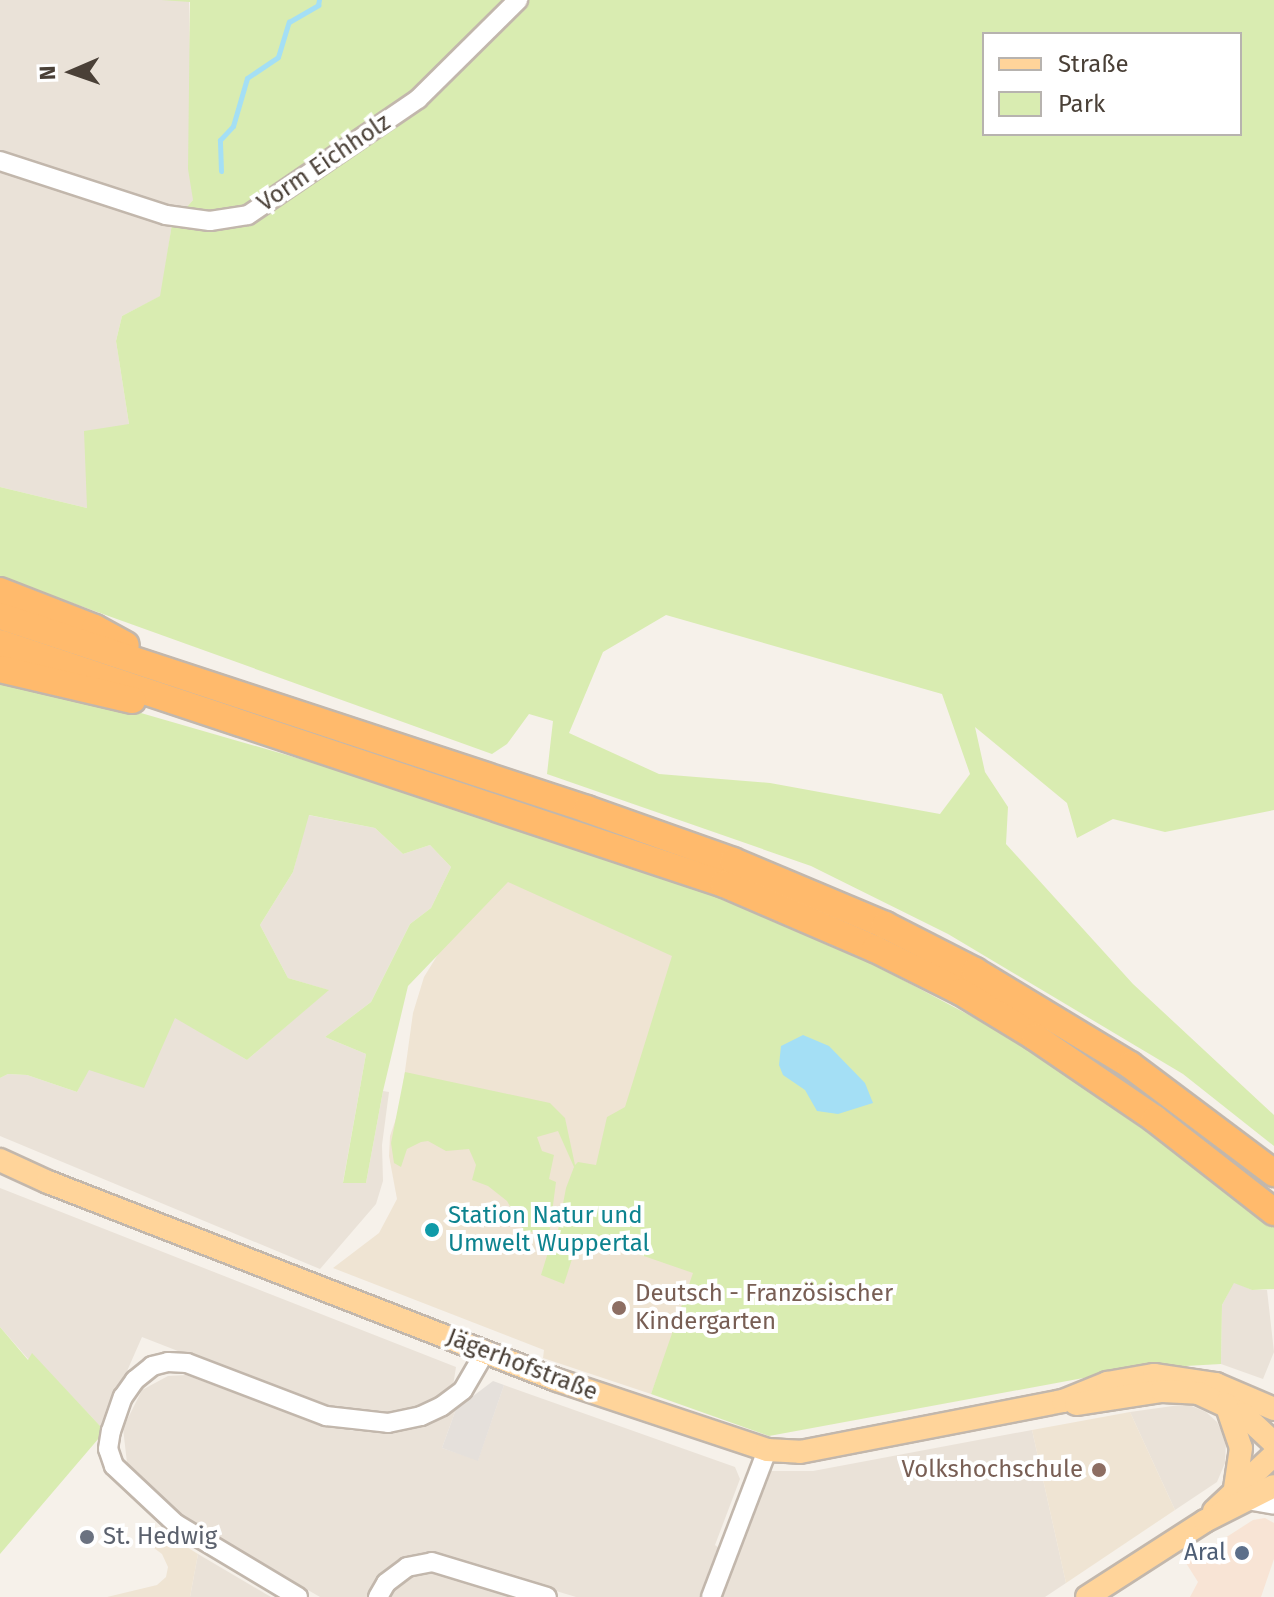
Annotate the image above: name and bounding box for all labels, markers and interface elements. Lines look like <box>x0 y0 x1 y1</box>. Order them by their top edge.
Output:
north arrow <box>32 32 112 112</box>
legend <box>982 32 1242 136</box>
text: Straße <box>1058 50 1129 78</box>
text: N <box>34 65 61 81</box>
text: Park <box>1058 90 1105 118</box>
street label: Vorm Eichholz <box>252 108 396 218</box>
place label: Station Natur und Umwelt Wuppertal <box>448 1202 650 1258</box>
marker: Station Natur und Umwelt Wuppertal <box>423 1221 441 1239</box>
place label: Deutsch - Französischer Kindergarten <box>635 1280 893 1336</box>
marker: Deutsch - Französischer Kindergarten <box>610 1299 628 1317</box>
street label: Jägerhofstraße <box>443 1323 601 1407</box>
place label: Volkshochschule <box>902 1456 1083 1484</box>
marker: Volkshochschule <box>1090 1461 1108 1479</box>
place label: St. Hedwig <box>103 1523 217 1551</box>
marker: St. Hedwig <box>78 1528 96 1546</box>
place label: Aral <box>1184 1539 1226 1567</box>
marker: Aral <box>1233 1544 1251 1562</box>

